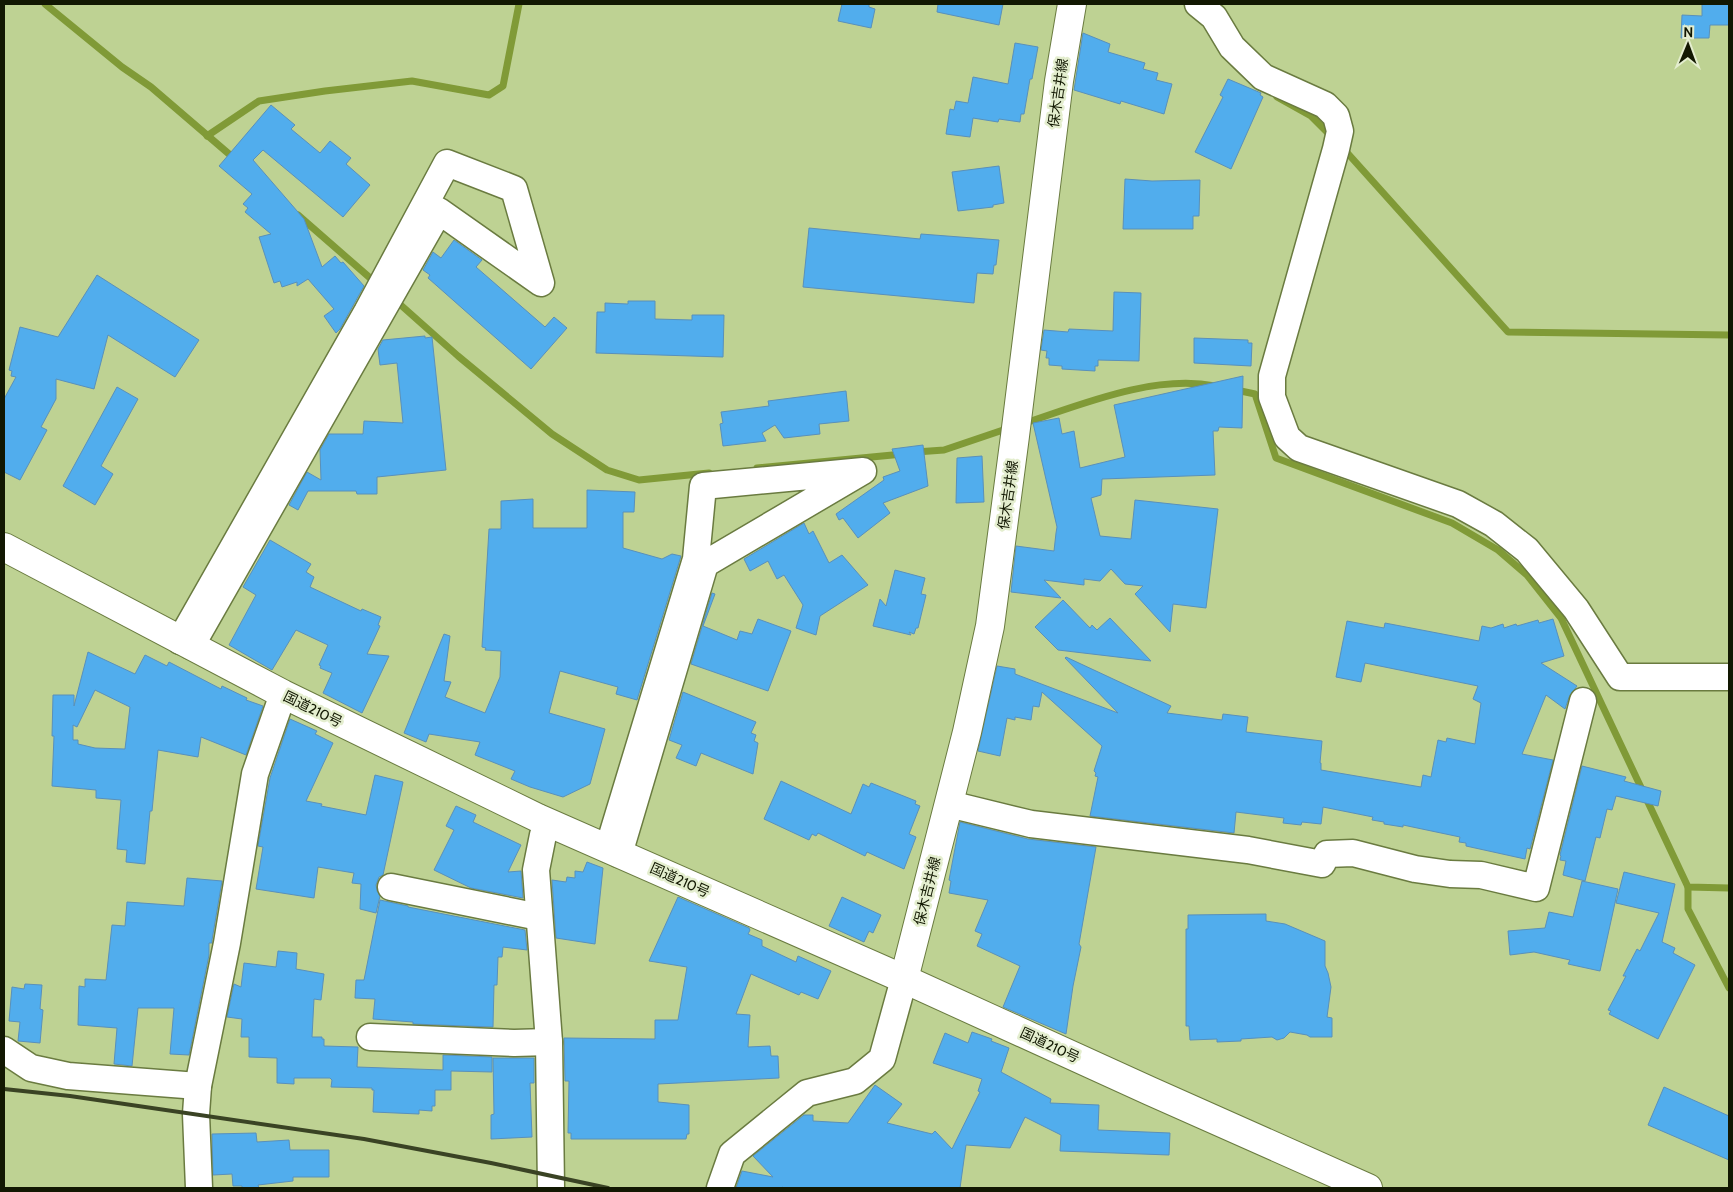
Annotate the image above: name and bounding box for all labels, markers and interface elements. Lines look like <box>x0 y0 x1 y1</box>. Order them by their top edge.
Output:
north arrow <box>1663 20 1713 70</box>
text: N <box>1683 23 1693 41</box>
street label: 保木吉井線 <box>1044 57 1072 129</box>
street label: 保木吉井線 <box>994 459 1022 531</box>
street label: 国道210号 <box>280 687 346 731</box>
street label: 保木吉井線 <box>910 855 944 927</box>
street label: 国道210号 <box>647 859 713 901</box>
street label: 国道210号 <box>1017 1023 1083 1067</box>

